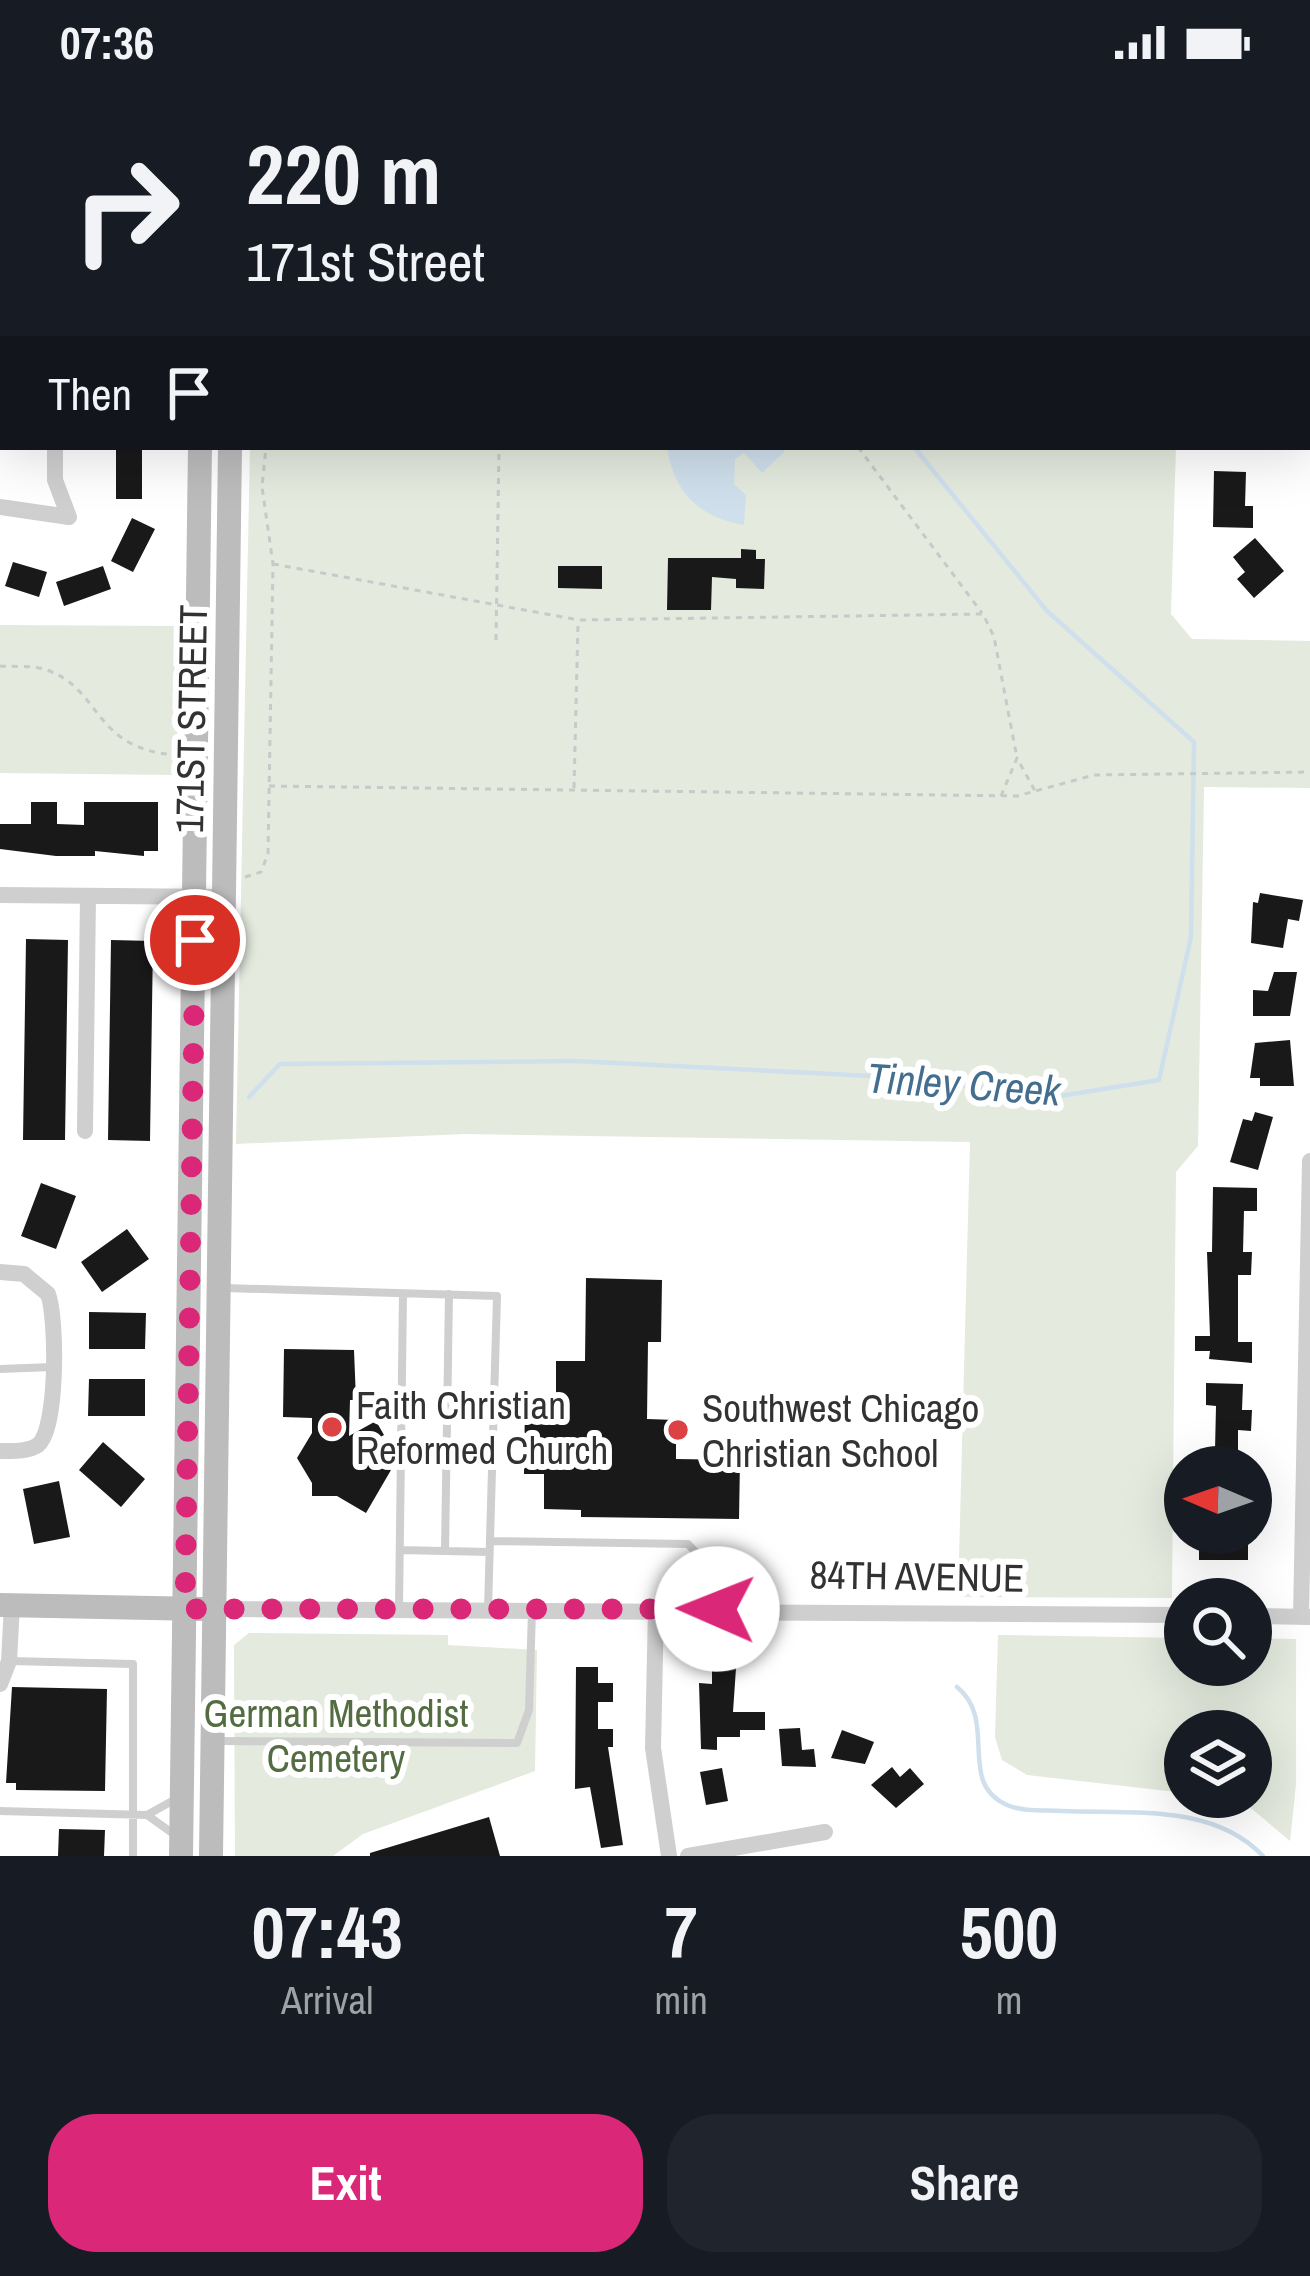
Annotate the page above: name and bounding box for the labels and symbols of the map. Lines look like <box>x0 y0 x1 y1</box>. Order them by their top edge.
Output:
street label: 171ST STREET <box>163 604 219 834</box>
pin <box>144 889 246 991</box>
water label: Tinley Creek <box>865 1049 1064 1119</box>
place label: Faith Christian Reformed Church <box>356 1379 608 1476</box>
place label: Southwest Chicago Christian School <box>702 1382 979 1479</box>
marker: Faith Christian Reformed Church <box>319 1414 345 1440</box>
marker: Southwest Chicago Christian School <box>665 1417 691 1443</box>
north arrow <box>1164 1446 1272 1554</box>
position arrow <box>654 1546 780 1672</box>
street label: 84TH AVENUE <box>809 1548 1025 1604</box>
park label: German Methodist Cemetery <box>204 1687 469 1784</box>

